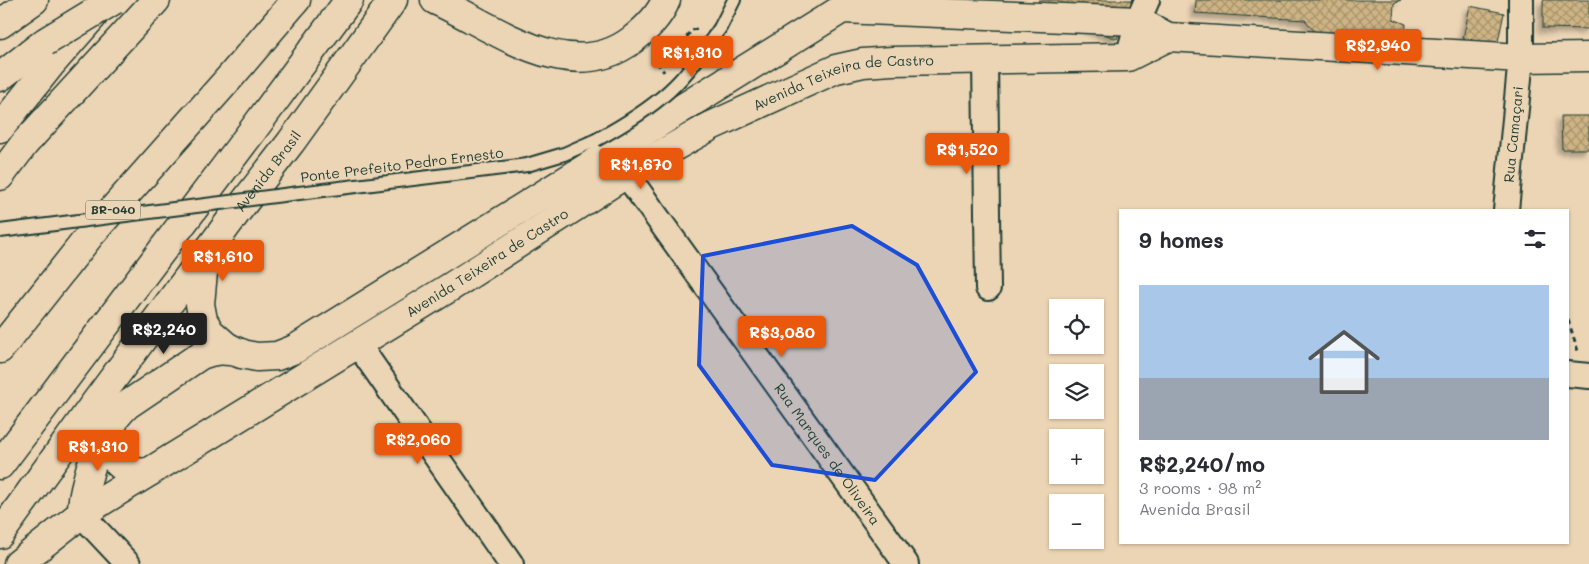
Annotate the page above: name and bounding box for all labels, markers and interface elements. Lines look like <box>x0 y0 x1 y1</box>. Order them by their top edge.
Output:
pin: R$2,940 <box>1332 28 1424 71</box>
text: R$2,940 <box>1346 34 1410 55</box>
pin: R$1,310 <box>646 36 738 78</box>
text: R$1,310 <box>662 41 722 62</box>
street label: Avenida Teixeira de Castro <box>750 50 934 115</box>
street label: Rua Camaçari <box>1499 85 1527 183</box>
street label: Avenida Brasil <box>230 127 305 216</box>
pin: R$1,520 <box>921 132 1013 175</box>
text: R$1,520 <box>936 138 998 159</box>
street label: Ponte Prefeito Pedro Ernesto <box>299 143 504 186</box>
pin: R$1,670 <box>595 148 687 190</box>
text: R$1,670 <box>610 153 672 174</box>
road number: BR-040 <box>86 200 140 220</box>
street label: Avenida Teixeira de Castro <box>402 204 572 321</box>
icon: filters <box>1521 225 1549 253</box>
text: 9 homes <box>1139 226 1224 253</box>
pin: R$1,610 <box>177 240 269 282</box>
text: R$1,610 <box>193 245 253 266</box>
map controls <box>1049 299 1104 549</box>
button: locate <box>1049 299 1104 354</box>
pin: R$2,240 <box>118 312 210 355</box>
pin: R$3,080 <box>736 316 828 358</box>
icon: home <box>1299 317 1389 407</box>
text: R$2,240 <box>132 318 196 339</box>
text: R$3,080 <box>749 321 815 342</box>
button: layers <box>1049 364 1104 419</box>
street label: Rua Marques de Oliveira <box>770 379 885 529</box>
pin: R$2,060 <box>372 422 464 465</box>
text: R$2,060 <box>385 428 451 449</box>
button: + <box>1049 429 1104 484</box>
pin: R$1,310 <box>52 430 144 472</box>
text: R$1,310 <box>68 435 128 456</box>
text: R$2,240/mo <box>1139 450 1265 477</box>
text: 3 rooms · 98 m² <box>1139 477 1261 498</box>
button: − <box>1049 494 1104 549</box>
text: Avenida Brasil <box>1139 498 1250 519</box>

